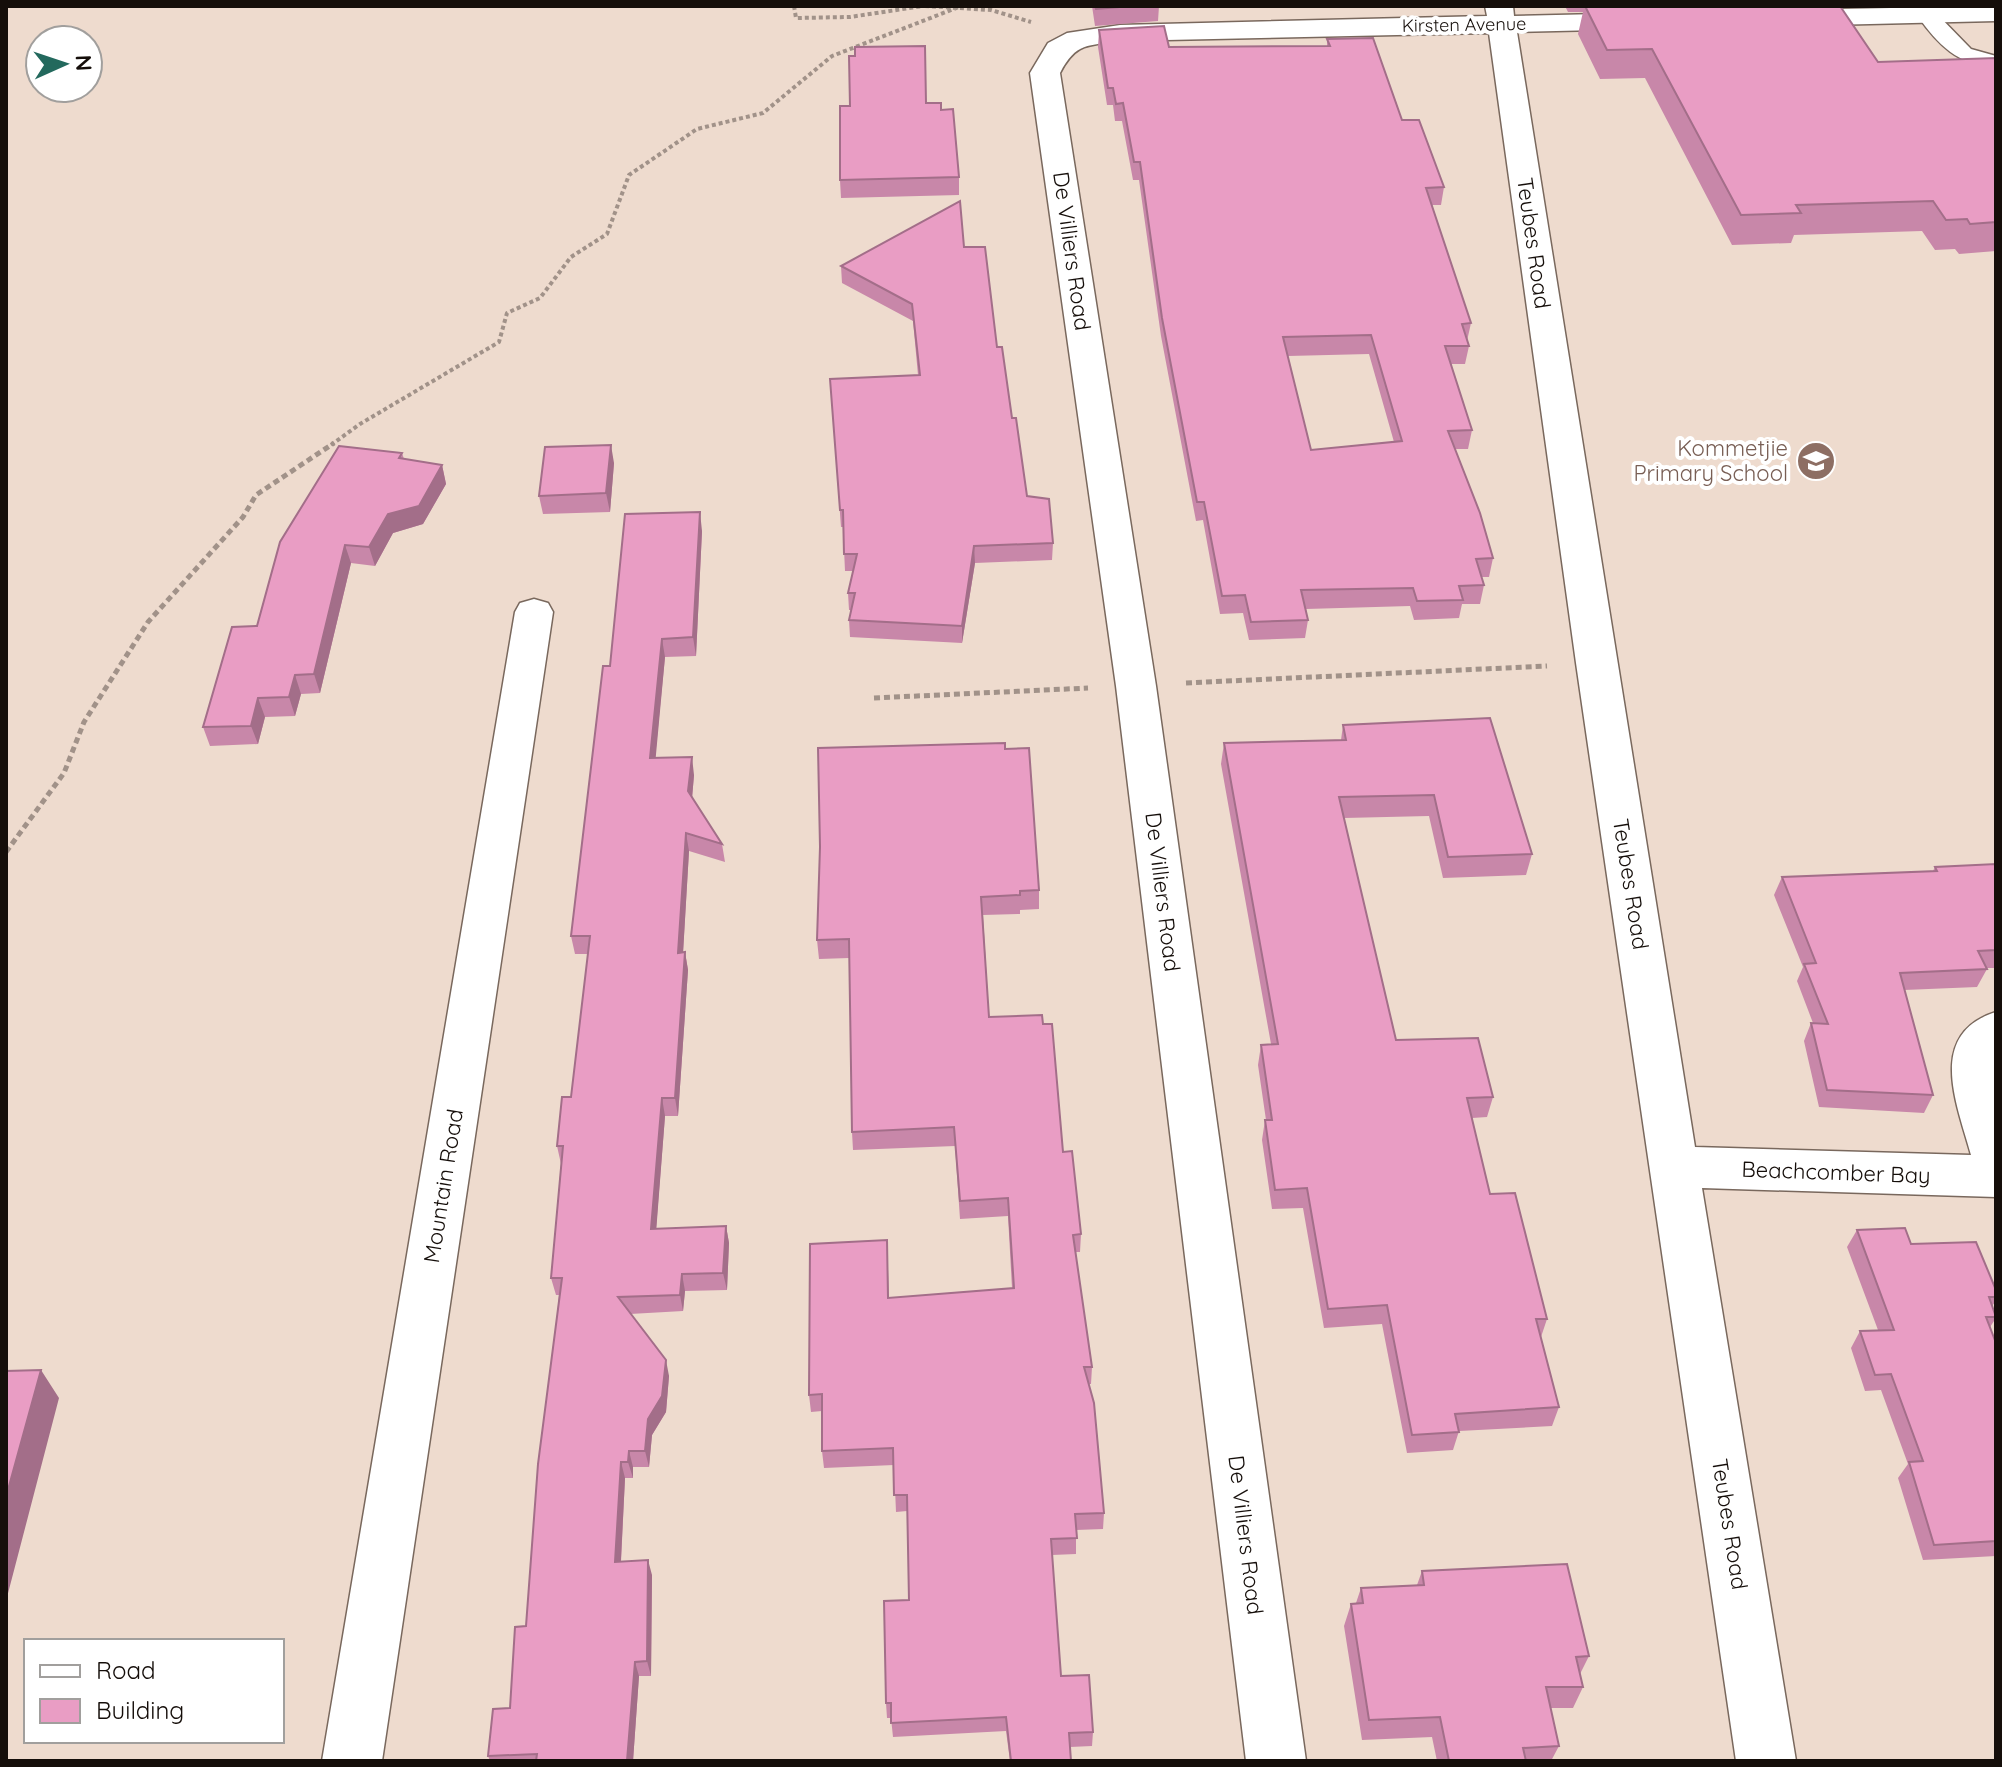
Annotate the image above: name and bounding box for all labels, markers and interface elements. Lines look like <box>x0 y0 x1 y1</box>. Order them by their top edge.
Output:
street label: Kirsten Avenue <box>1402 12 1526 37</box>
north arrow <box>24 24 104 104</box>
text: N <box>70 54 98 72</box>
street label: De Villiers Road <box>1047 170 1097 332</box>
street label: Teubes Road <box>1511 176 1557 310</box>
place label: Kommetjie Primary School <box>1633 434 1788 487</box>
school or university icon: Kommetjie Primary School <box>1795 440 1837 482</box>
street label: De Villiers Road <box>1139 811 1187 973</box>
street label: Teubes Road <box>1607 816 1655 952</box>
street label: Mountain Road <box>417 1107 469 1265</box>
street label: Beachcomber Bay <box>1741 1155 1931 1189</box>
street label: De Villiers Road <box>1222 1454 1270 1616</box>
street label: Teubes Road <box>1706 1456 1754 1592</box>
legend <box>24 1639 284 1743</box>
text: Road <box>96 1655 156 1685</box>
text: Building <box>96 1695 184 1725</box>

